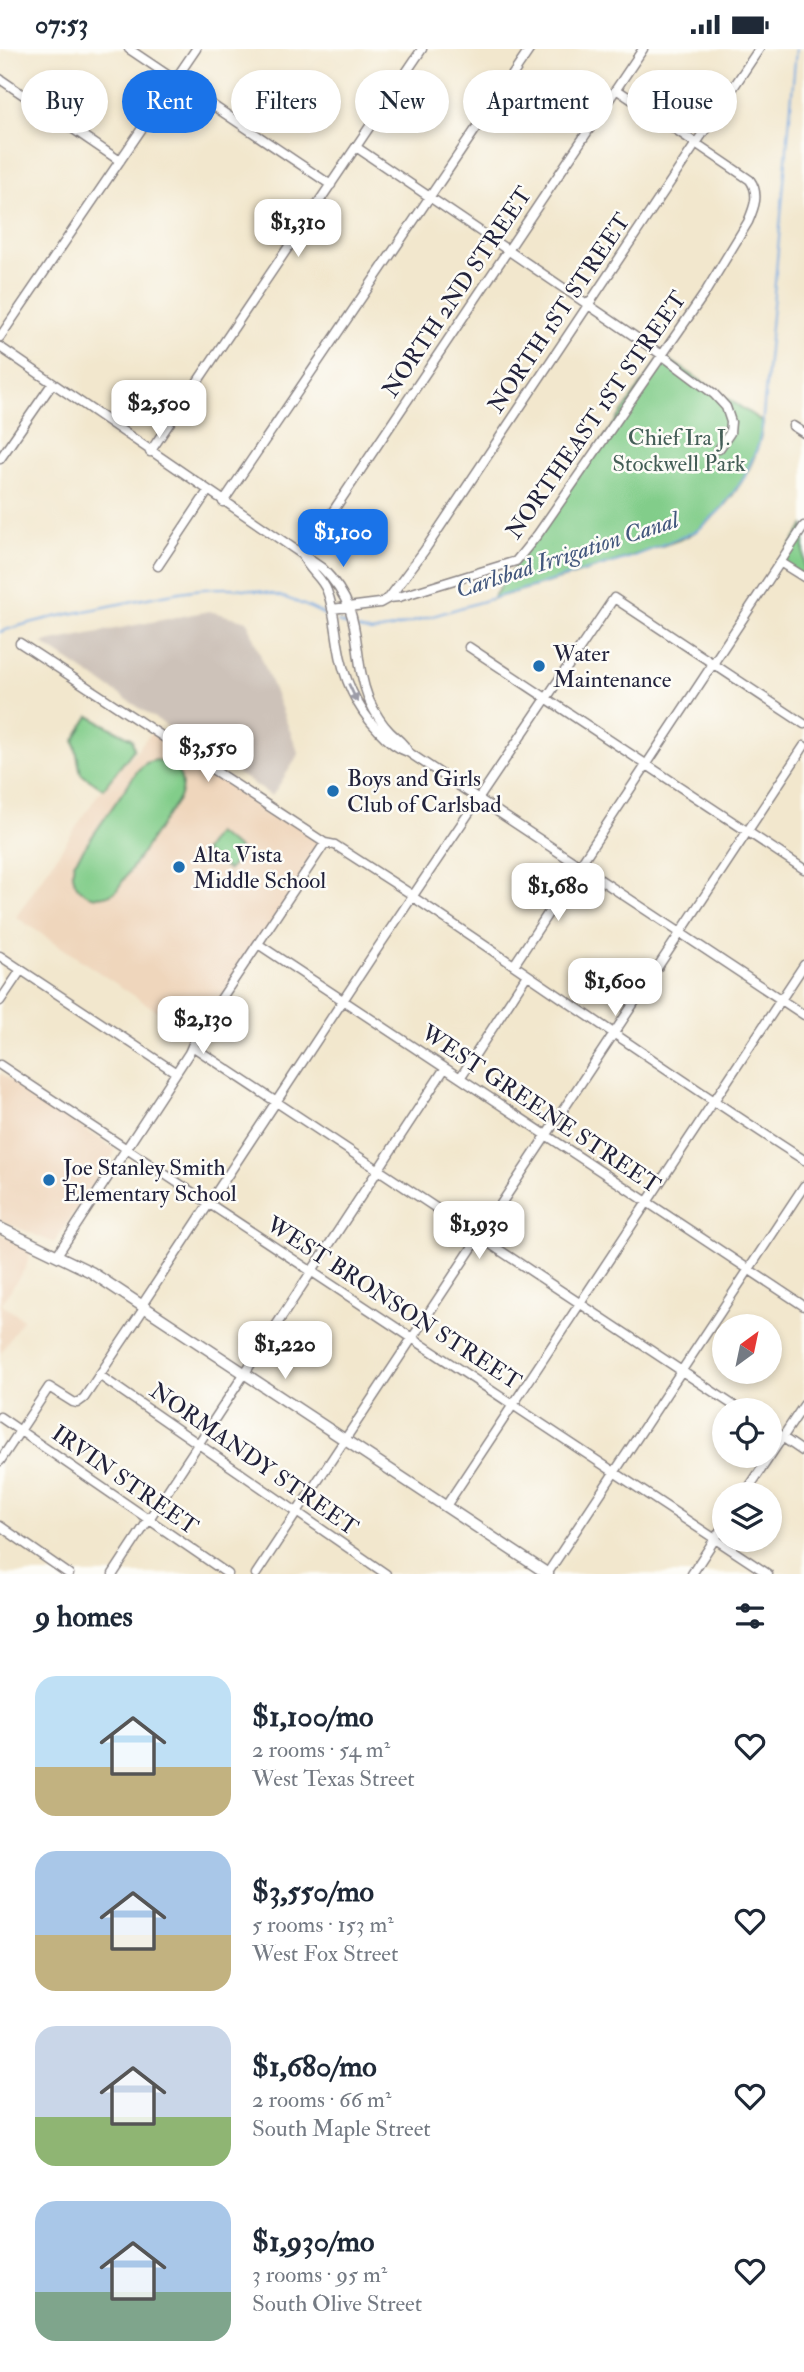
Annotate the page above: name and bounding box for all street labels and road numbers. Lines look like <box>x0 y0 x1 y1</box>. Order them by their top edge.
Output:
street label: NORTH 2ND STREET <box>376 181 538 403</box>
street label: NORTH 1ST STREET <box>481 207 637 419</box>
street label: NORTHEAST 1ST STREET <box>499 285 693 545</box>
street label: WEST GREENE STREET <box>415 1018 666 1200</box>
street label: WEST BRONSON STREET <box>260 1209 527 1396</box>
street label: NORMANDY STREET <box>144 1376 364 1542</box>
street label: IRVIN STREET <box>46 1419 204 1541</box>

